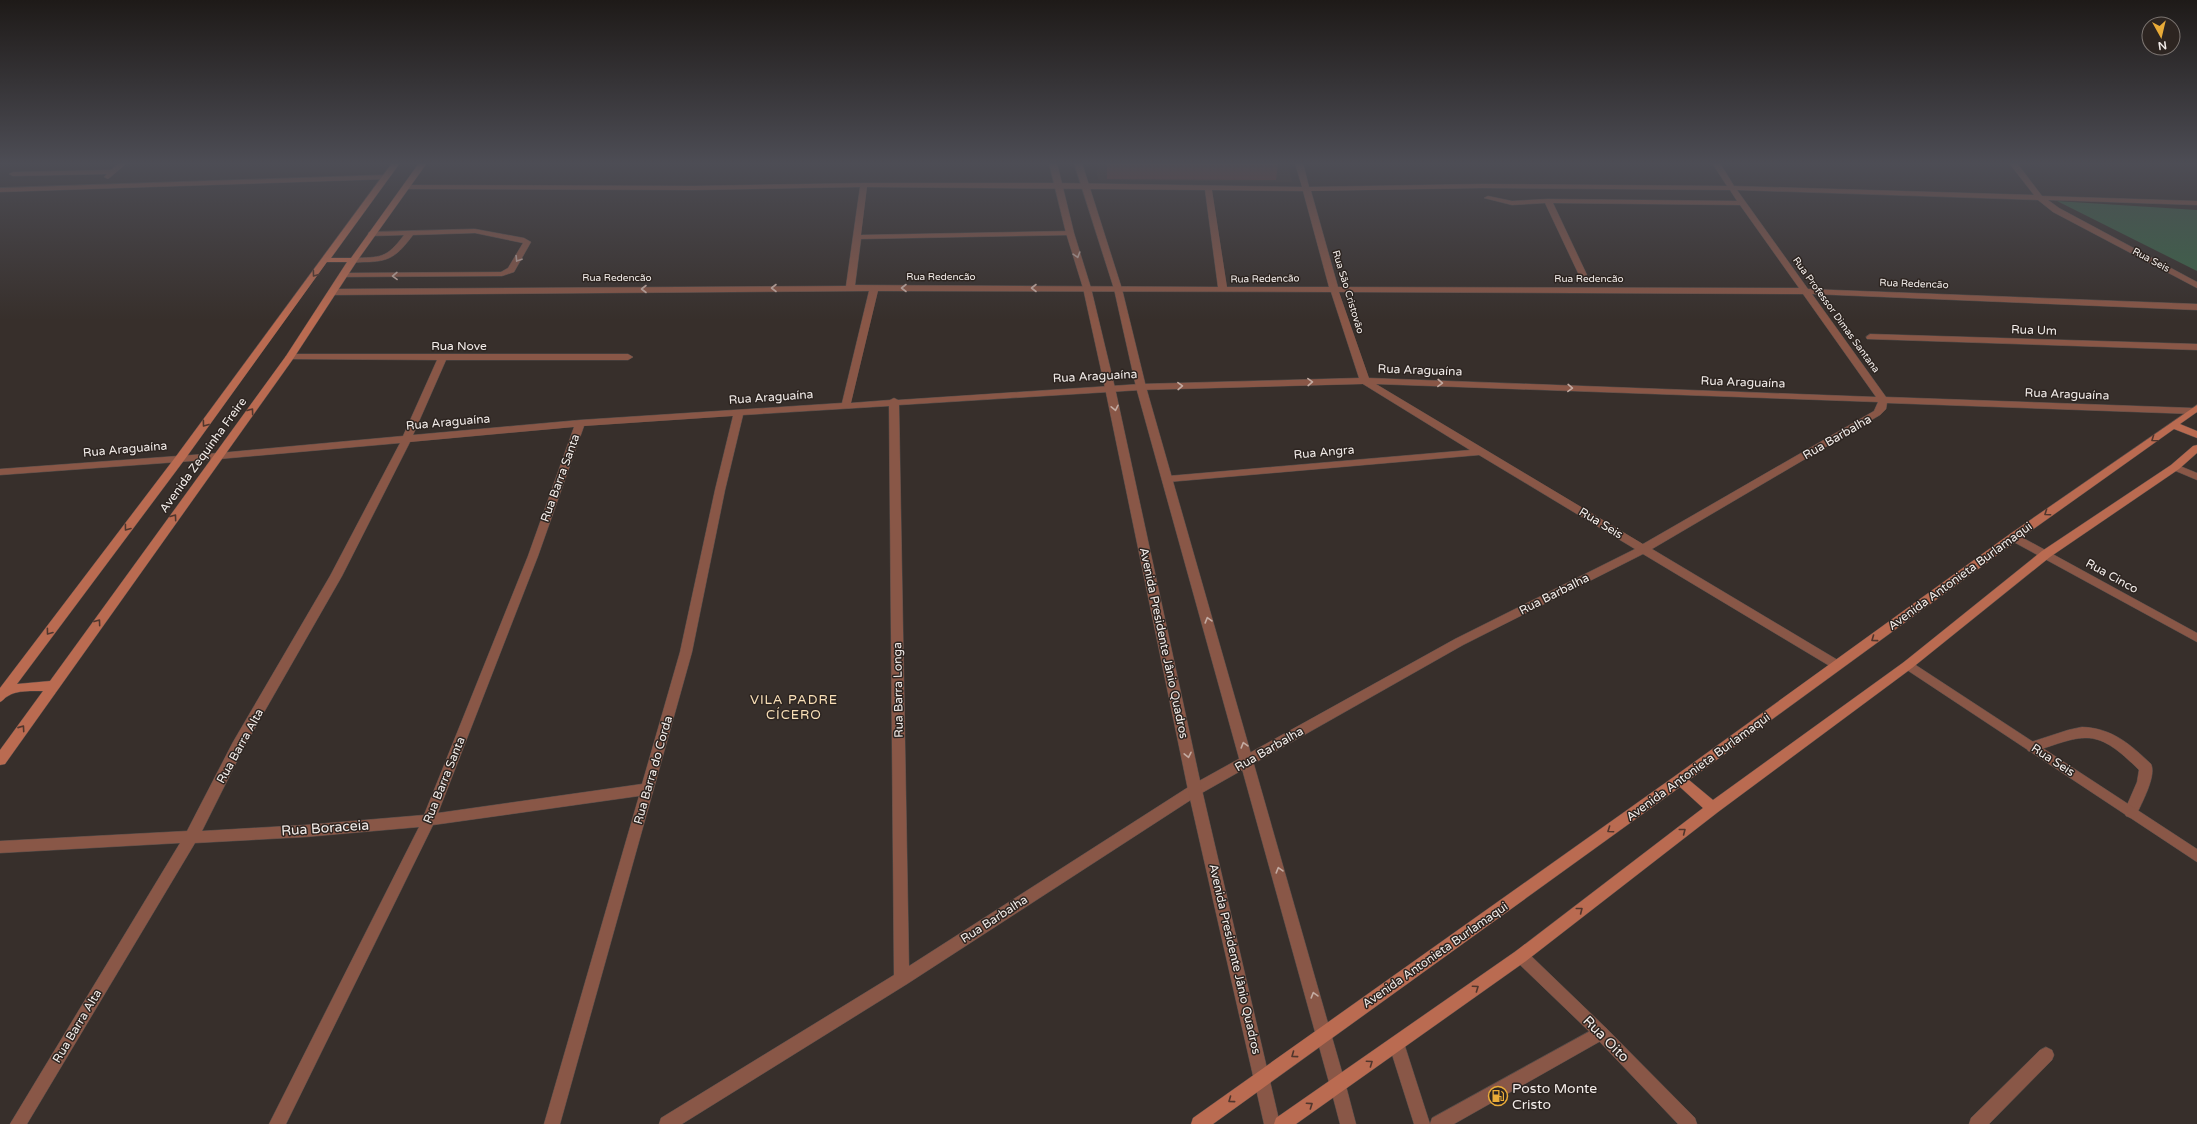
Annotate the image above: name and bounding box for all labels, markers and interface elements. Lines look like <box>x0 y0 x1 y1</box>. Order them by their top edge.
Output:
north arrow <box>2141 16 2181 56</box>
text: N <box>2157 38 2168 52</box>
street label: Rua Seis <box>2130 245 2172 275</box>
street label: Rua São Cristovão <box>1330 249 1366 335</box>
one-way arrow <box>1072 251 1081 258</box>
one-way arrow <box>516 255 523 262</box>
street label: Rua Professor Dimas Santana <box>1790 255 1882 375</box>
one-way arrow <box>313 270 320 277</box>
street label: Rua Redencão <box>906 271 976 283</box>
one-way arrow <box>392 272 398 280</box>
street label: Rua Redencão <box>582 272 652 284</box>
street label: Rua Redencão <box>1230 272 1300 286</box>
street label: Rua Redencão <box>1554 273 1624 285</box>
street label: Rua Redencão <box>1879 277 1949 291</box>
one-way arrow <box>771 284 777 292</box>
one-way arrow <box>901 284 907 292</box>
one-way arrow <box>1031 284 1037 292</box>
one-way arrow <box>641 285 647 293</box>
street label: Rua Um <box>2011 322 2057 338</box>
street label: Rua Nove <box>431 339 487 353</box>
street label: Rua Araguaína <box>1377 362 1463 378</box>
street label: Rua Araguaína <box>1052 367 1138 385</box>
street label: Rua Araguaína <box>1700 374 1786 390</box>
one-way arrow <box>1307 378 1313 386</box>
one-way arrow <box>1437 379 1443 388</box>
one-way arrow <box>1177 381 1183 390</box>
one-way arrow <box>1567 384 1573 392</box>
street label: Rua Araguaína <box>2024 386 2110 402</box>
street label: Rua Araguaína <box>728 387 814 407</box>
street label: Avenida Zequinha Freire <box>157 395 249 515</box>
one-way arrow <box>1110 405 1118 411</box>
one-way arrow <box>246 409 253 416</box>
street label: Rua Araguaína <box>405 411 491 433</box>
street label: Rua Barbalha <box>1800 412 1874 462</box>
one-way arrow <box>203 419 210 426</box>
street label: Rua Barra Santa <box>538 432 582 524</box>
one-way arrow <box>2151 434 2158 442</box>
street label: Rua Araguaína <box>82 438 168 460</box>
street label: Rua Angra <box>1293 442 1355 462</box>
street label: Rua Seis <box>1577 504 1626 542</box>
one-way arrow <box>2045 508 2052 515</box>
one-way arrow <box>170 514 177 521</box>
street label: Avenida Antonieta Burlamaqui <box>1885 519 2035 633</box>
one-way arrow <box>125 523 132 530</box>
street label: Avenida Presidente Jânio Quadros <box>1137 546 1191 740</box>
street label: Rua Cinco <box>2083 556 2141 596</box>
street label: Rua Barbalha <box>1517 570 1591 618</box>
one-way arrow <box>1204 617 1213 624</box>
one-way arrow <box>93 619 101 626</box>
one-way arrow <box>47 627 54 634</box>
one-way arrow <box>1871 634 1878 641</box>
street label: Rua Barra Longa <box>890 642 906 738</box>
district label: VILA PADRE CÍCERO <box>750 692 838 723</box>
street label: Rua Barra Alta <box>214 706 266 786</box>
street label: Avenida Antonieta Burlamaqui <box>1623 710 1773 824</box>
street label: Rua Barra do Corda <box>631 714 675 826</box>
street label: Rua Barbalha <box>1232 724 1306 774</box>
one-way arrow <box>17 725 24 732</box>
street label: Rua Barra Santa <box>420 735 468 825</box>
street label: Rua Seis <box>2029 741 2077 779</box>
one-way arrow <box>1240 742 1249 749</box>
one-way arrow <box>1183 751 1191 758</box>
street label: Rua Boraceia <box>280 816 370 840</box>
one-way arrow <box>1607 825 1614 833</box>
one-way arrow <box>1679 829 1686 836</box>
street label: Avenida Presidente Jânio Quadros <box>1206 862 1264 1056</box>
one-way arrow <box>1275 867 1284 874</box>
street label: Rua Barbalha <box>958 892 1030 946</box>
street label: Avenida Antonieta Burlamaqui <box>1360 899 1510 1011</box>
one-way arrow <box>1576 908 1583 915</box>
one-way arrow <box>1472 986 1479 993</box>
street label: Rua Barra Alta <box>50 987 104 1065</box>
one-way arrow <box>1310 992 1319 999</box>
street label: Rua Oito <box>1579 1012 1633 1066</box>
one-way arrow <box>1291 1050 1298 1057</box>
one-way arrow <box>1366 1061 1373 1068</box>
place label: Posto Monte Cristo <box>1512 1080 1597 1113</box>
fuel station icon: Posto Monte Cristo <box>1487 1085 1509 1107</box>
one-way arrow <box>1228 1096 1235 1103</box>
one-way arrow <box>1306 1103 1313 1110</box>

